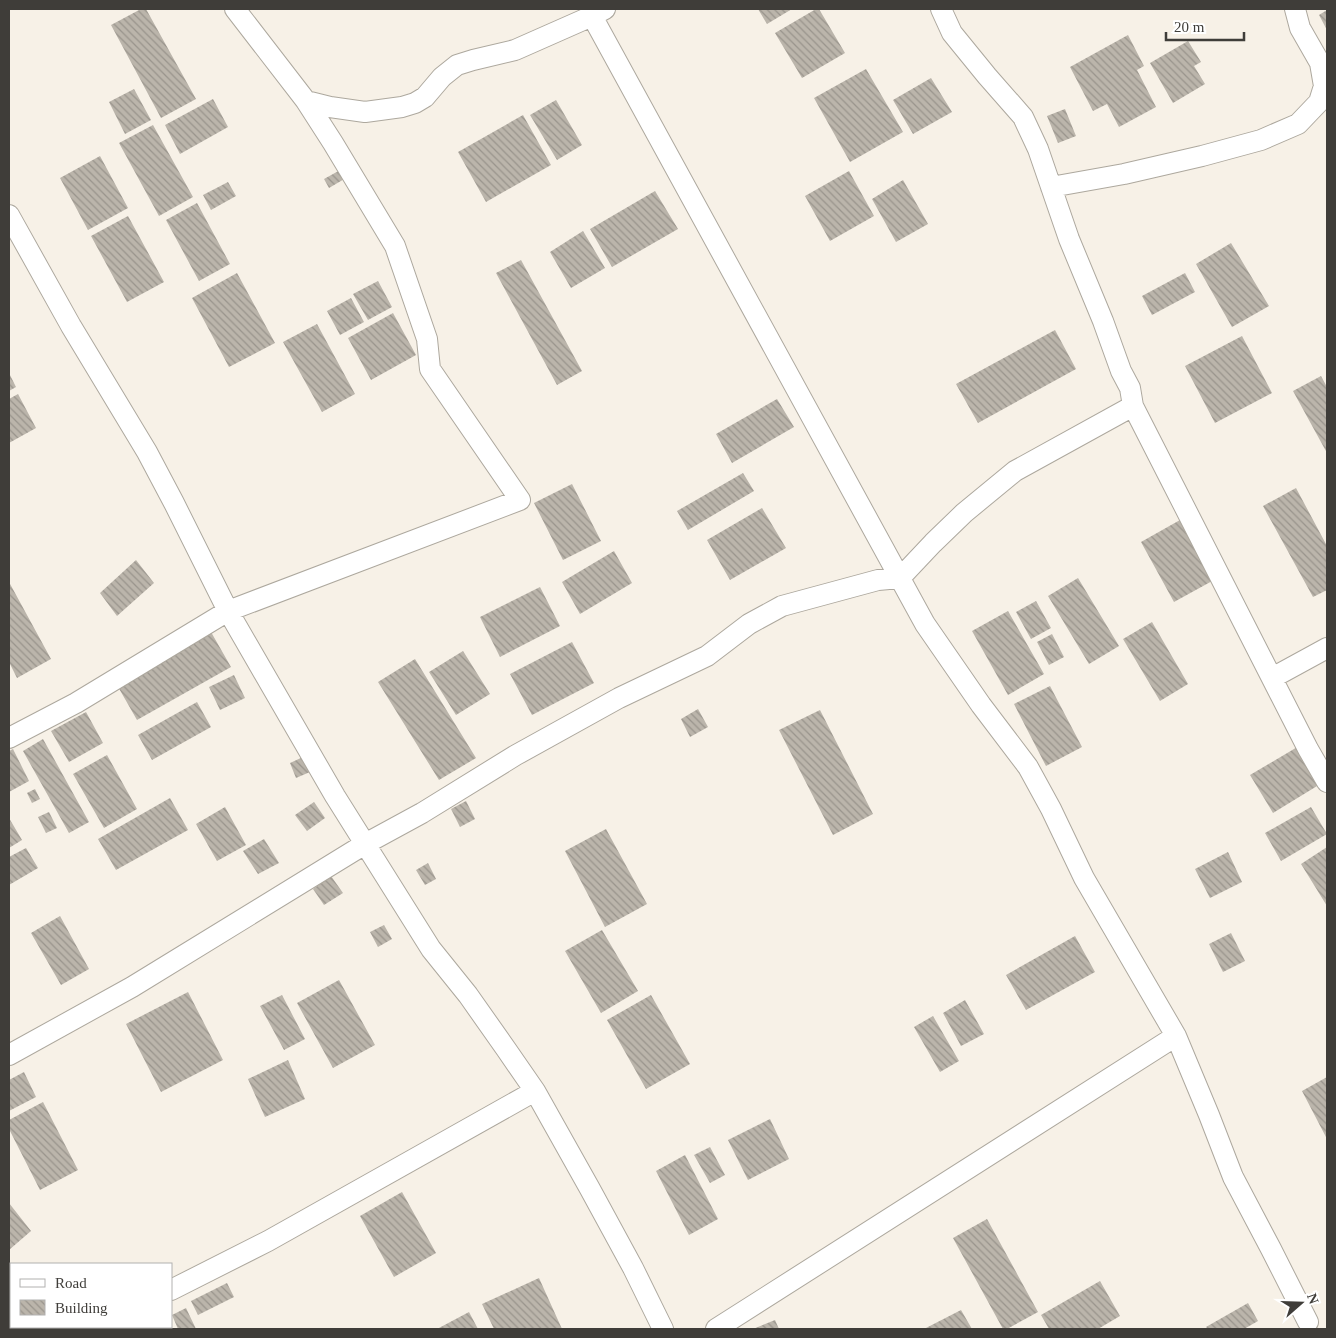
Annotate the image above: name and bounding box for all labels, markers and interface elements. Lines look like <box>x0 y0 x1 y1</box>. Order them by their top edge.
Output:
scale bar <box>1166 10 1244 42</box>
text: 20 m <box>1174 19 1205 35</box>
legend <box>10 1263 172 1328</box>
text: Road <box>55 1275 87 1291</box>
north arrow <box>1276 1278 1326 1328</box>
text: N <box>1304 1291 1322 1306</box>
text: Building <box>55 1300 108 1316</box>

